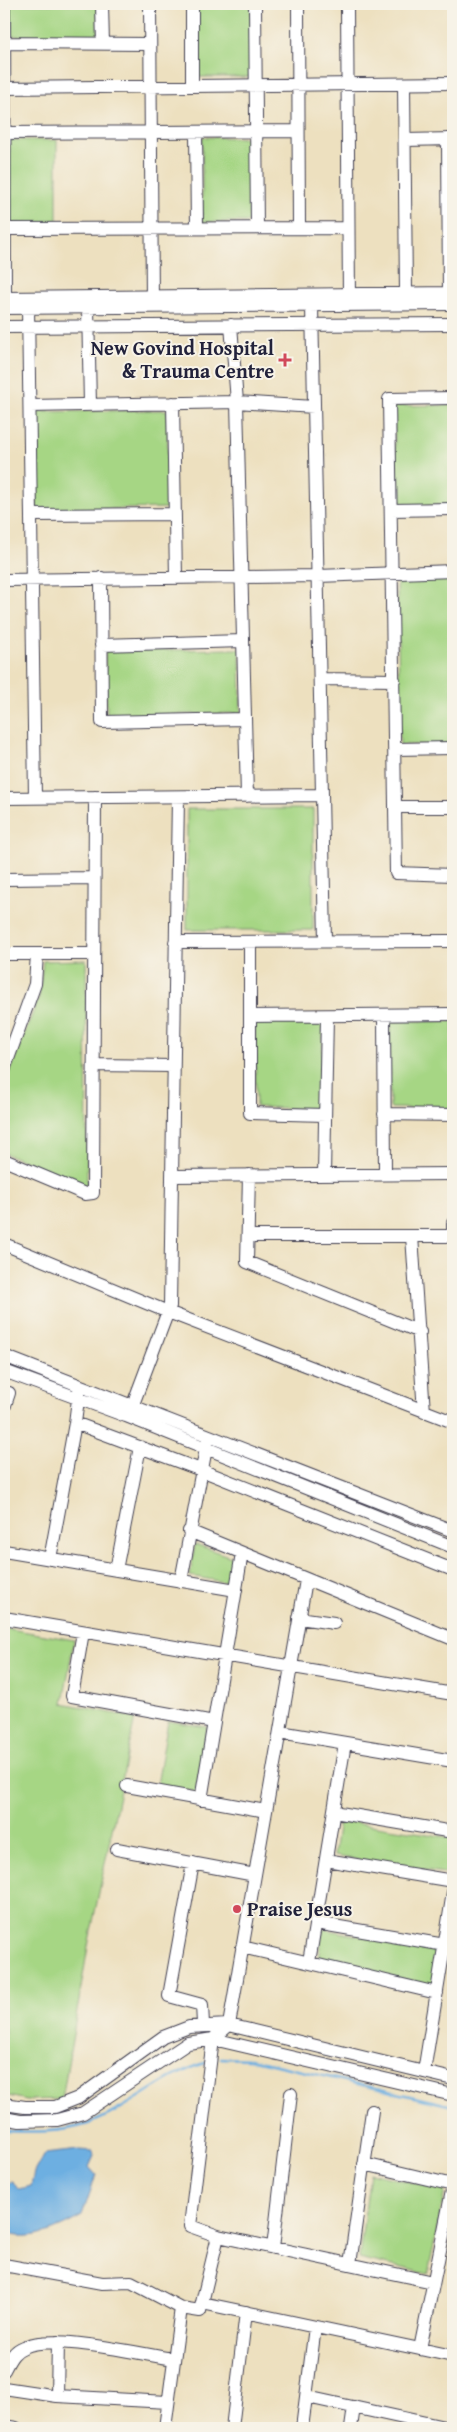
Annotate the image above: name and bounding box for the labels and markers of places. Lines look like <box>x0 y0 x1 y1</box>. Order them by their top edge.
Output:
place label: New Govind Hospital & Trauma Centre <box>91 333 274 385</box>
marker: New Govind Hospital & Trauma Centre <box>278 353 292 367</box>
place label: Praise Jesus <box>247 1894 352 1923</box>
marker: Praise Jesus <box>231 1903 243 1915</box>

